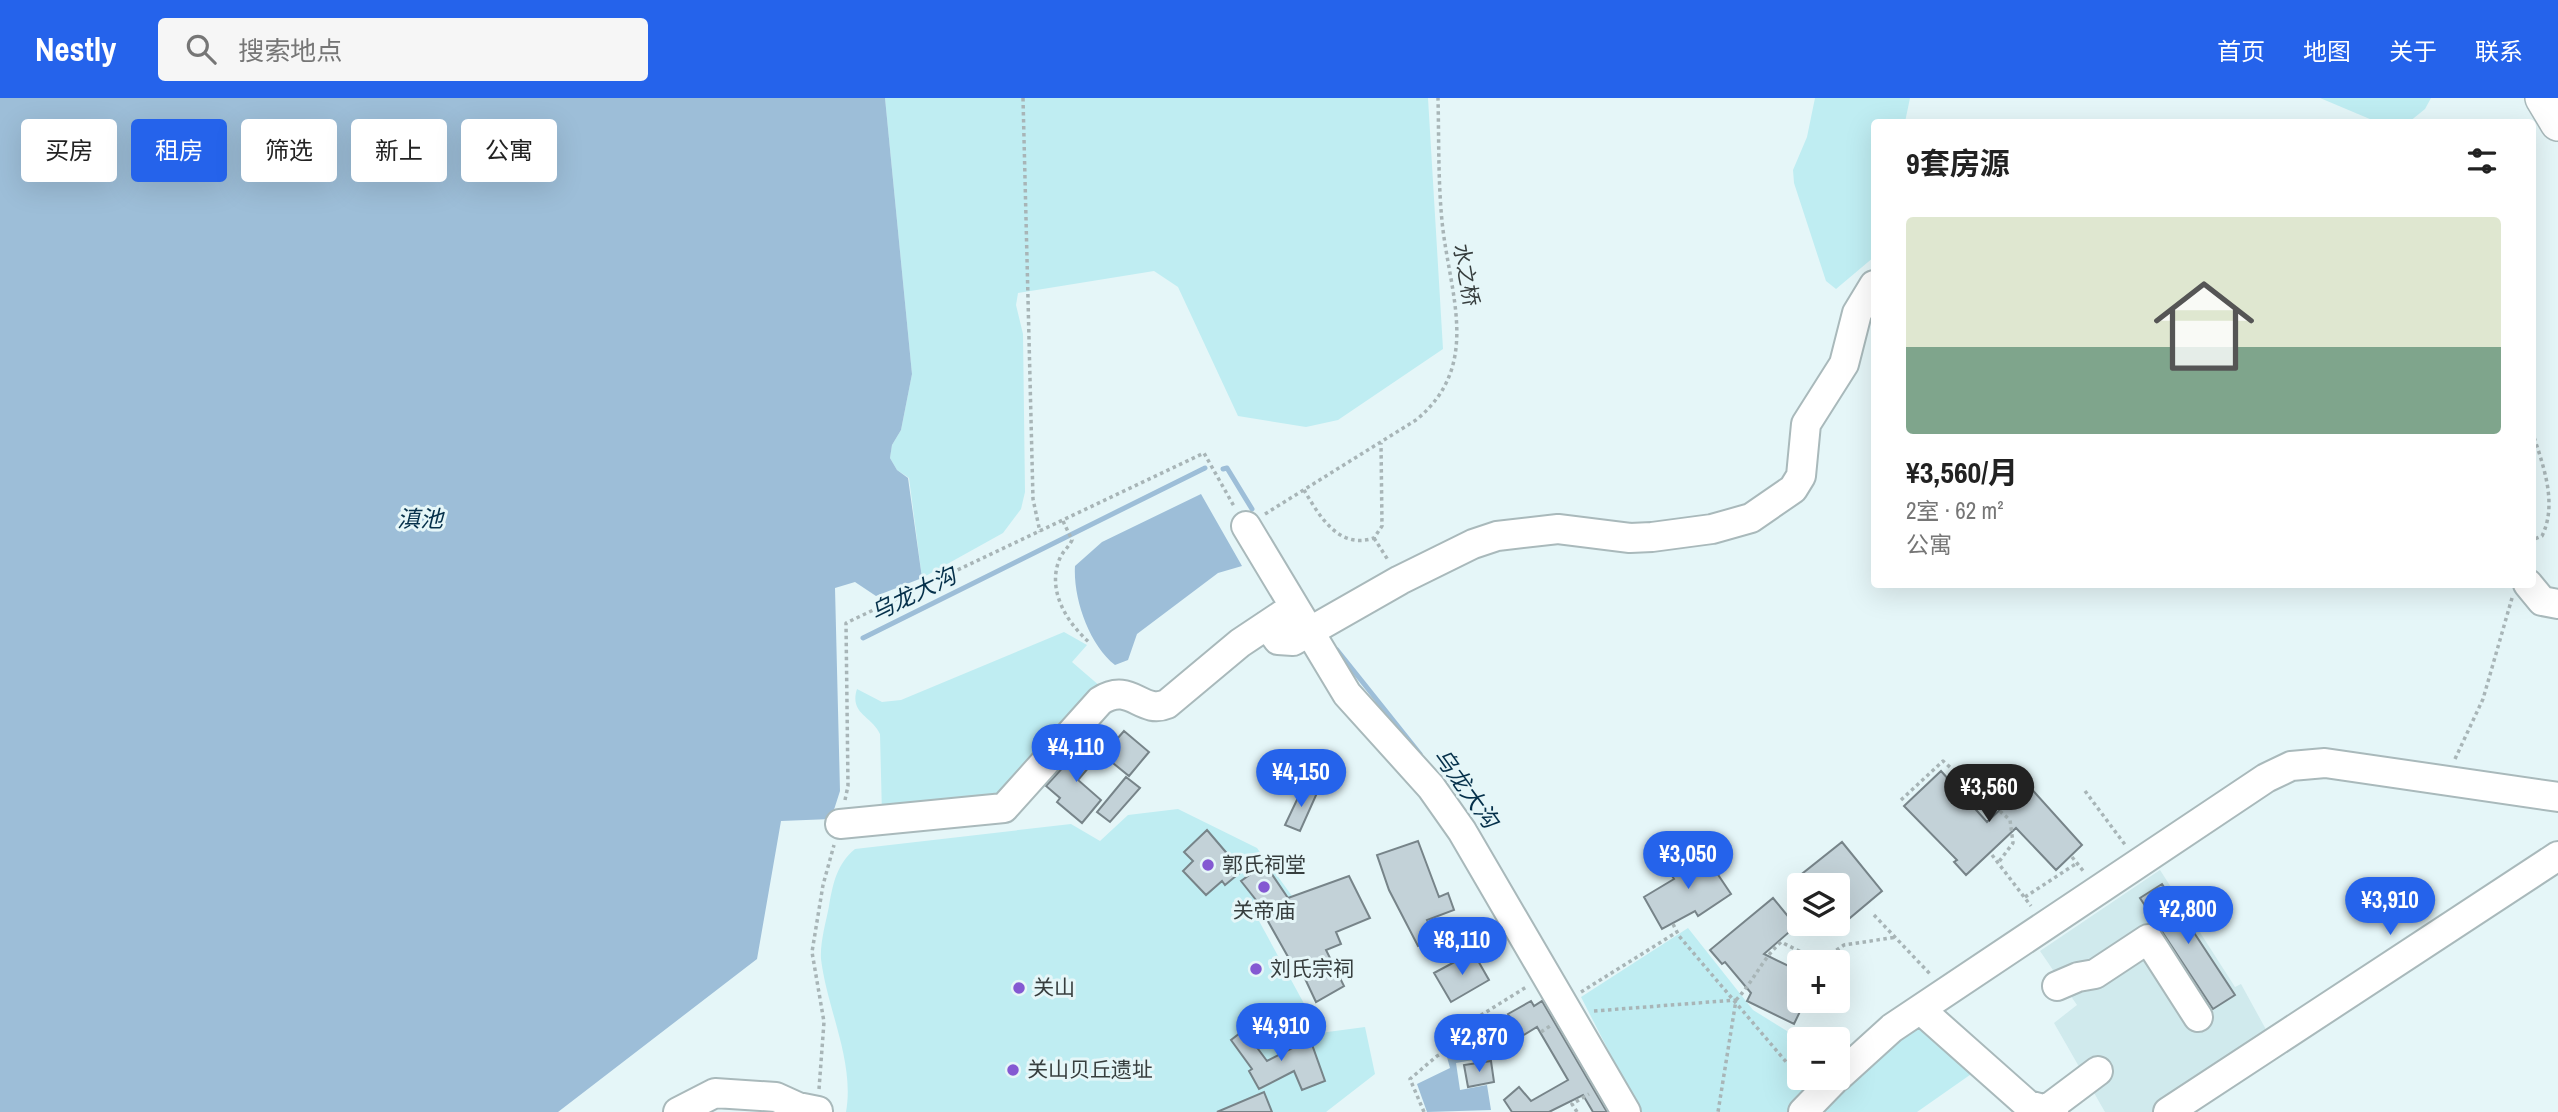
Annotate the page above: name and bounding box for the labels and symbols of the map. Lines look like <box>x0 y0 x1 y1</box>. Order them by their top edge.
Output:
street label: 水之桥 <box>1447 241 1486 308</box>
water label: 滇池 <box>397 503 445 534</box>
water label: 乌龙大沟 <box>865 558 964 628</box>
pin: ¥4,110 <box>1019 724 1133 784</box>
water label: 乌龙大沟 <box>1427 741 1508 836</box>
pin: ¥4,150 <box>1244 750 1358 809</box>
pin: ¥3,560 <box>1932 764 2046 824</box>
pin: ¥3,050 <box>1631 832 1745 891</box>
place label: 郭氏祠堂 <box>1222 850 1306 879</box>
marker: 郭氏祠堂 <box>1200 857 1216 873</box>
pin: ¥3,910 <box>2333 878 2447 937</box>
marker: 关帝庙 <box>1256 879 1272 895</box>
pin: ¥2,800 <box>2131 886 2245 946</box>
place label: 关帝庙 <box>1233 896 1296 925</box>
pin: ¥8,110 <box>1405 918 1519 977</box>
place label: 刘氏宗祠 <box>1270 954 1354 983</box>
marker: 刘氏宗祠 <box>1248 961 1264 977</box>
place label: 关山 <box>1033 973 1075 1002</box>
marker: 关山 <box>1011 980 1027 996</box>
pin: ¥4,910 <box>1224 1004 1338 1063</box>
pin: ¥2,870 <box>1422 1014 1536 1074</box>
place label: 关山贝丘遗址 <box>1027 1055 1153 1084</box>
marker: 关山贝丘遗址 <box>1005 1062 1021 1078</box>

